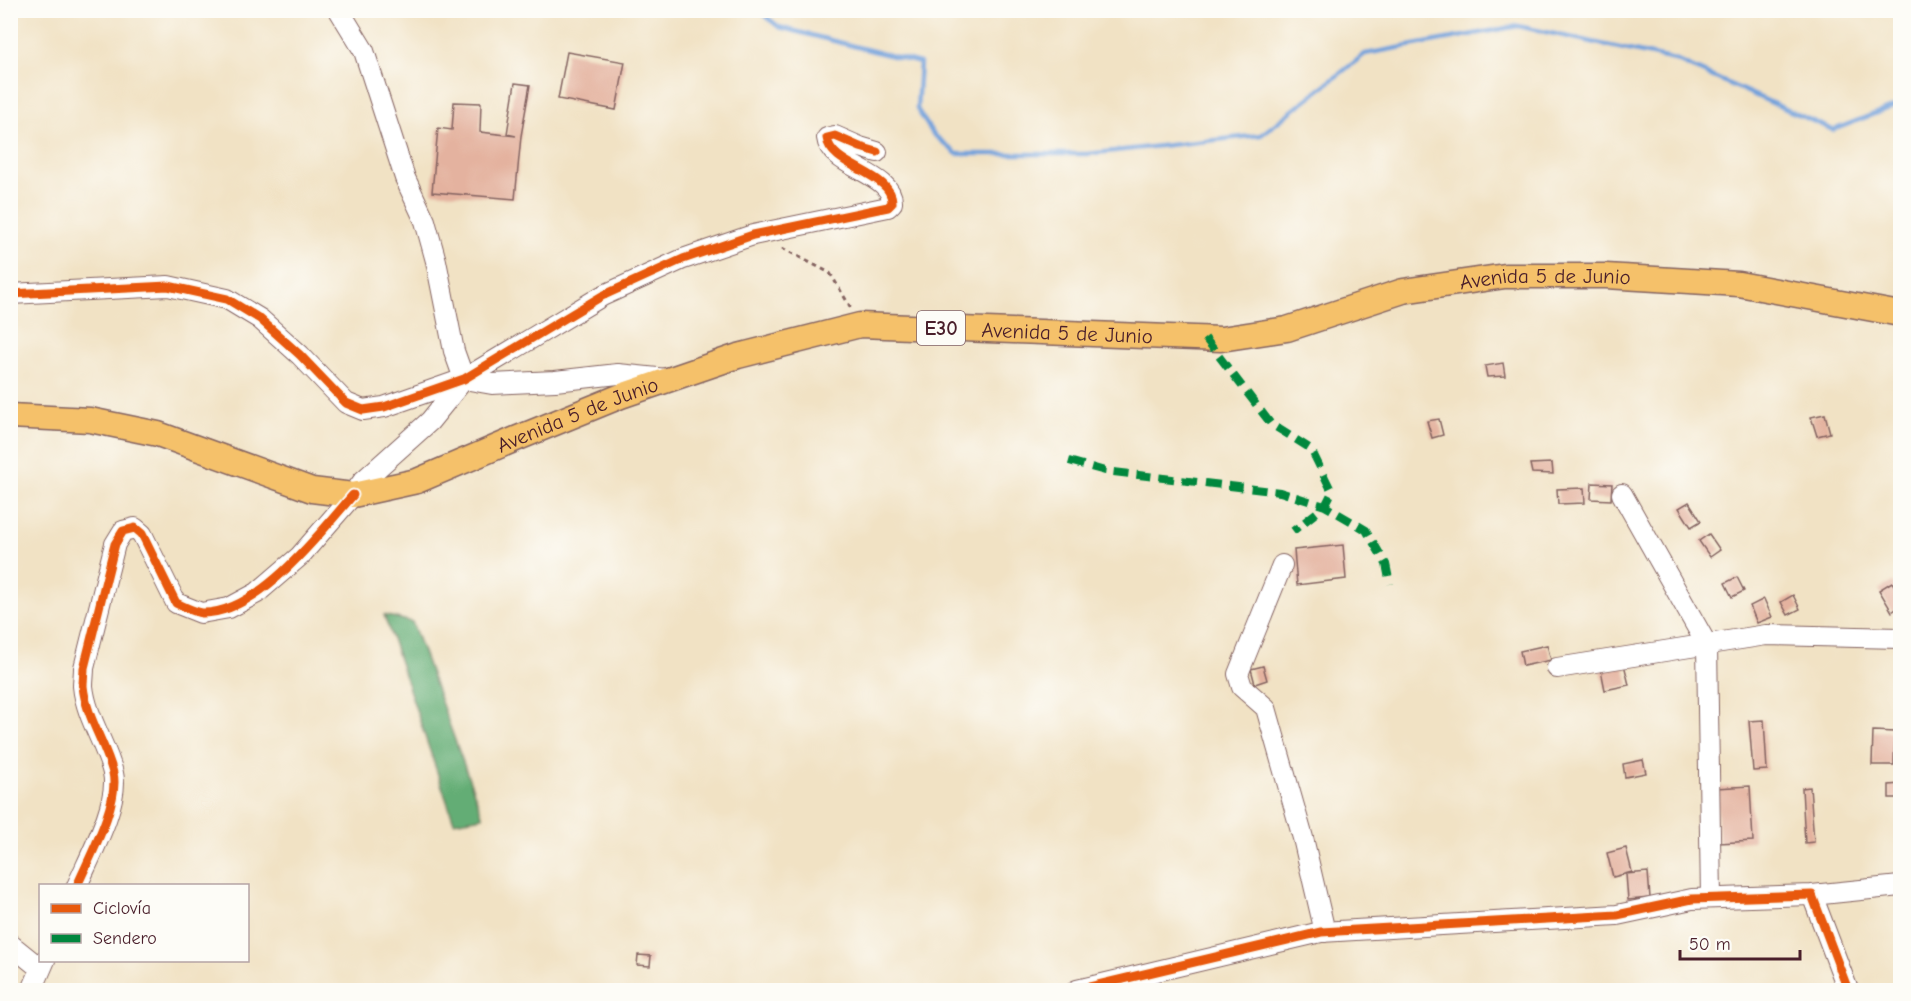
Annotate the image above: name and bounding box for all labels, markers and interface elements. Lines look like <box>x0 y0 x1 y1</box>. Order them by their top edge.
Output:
street label: Avenida 5 de Junio <box>1458 264 1631 295</box>
road number: E30 <box>917 311 965 345</box>
street label: Avenida 5 de Junio <box>981 318 1153 348</box>
street label: Avenida 5 de Junio <box>493 372 661 458</box>
legend <box>39 884 249 962</box>
text: Ciclovía <box>93 898 151 919</box>
scale bar <box>1680 923 1800 961</box>
text: Sendero <box>93 928 157 949</box>
text: 50 m <box>1689 934 1731 955</box>

